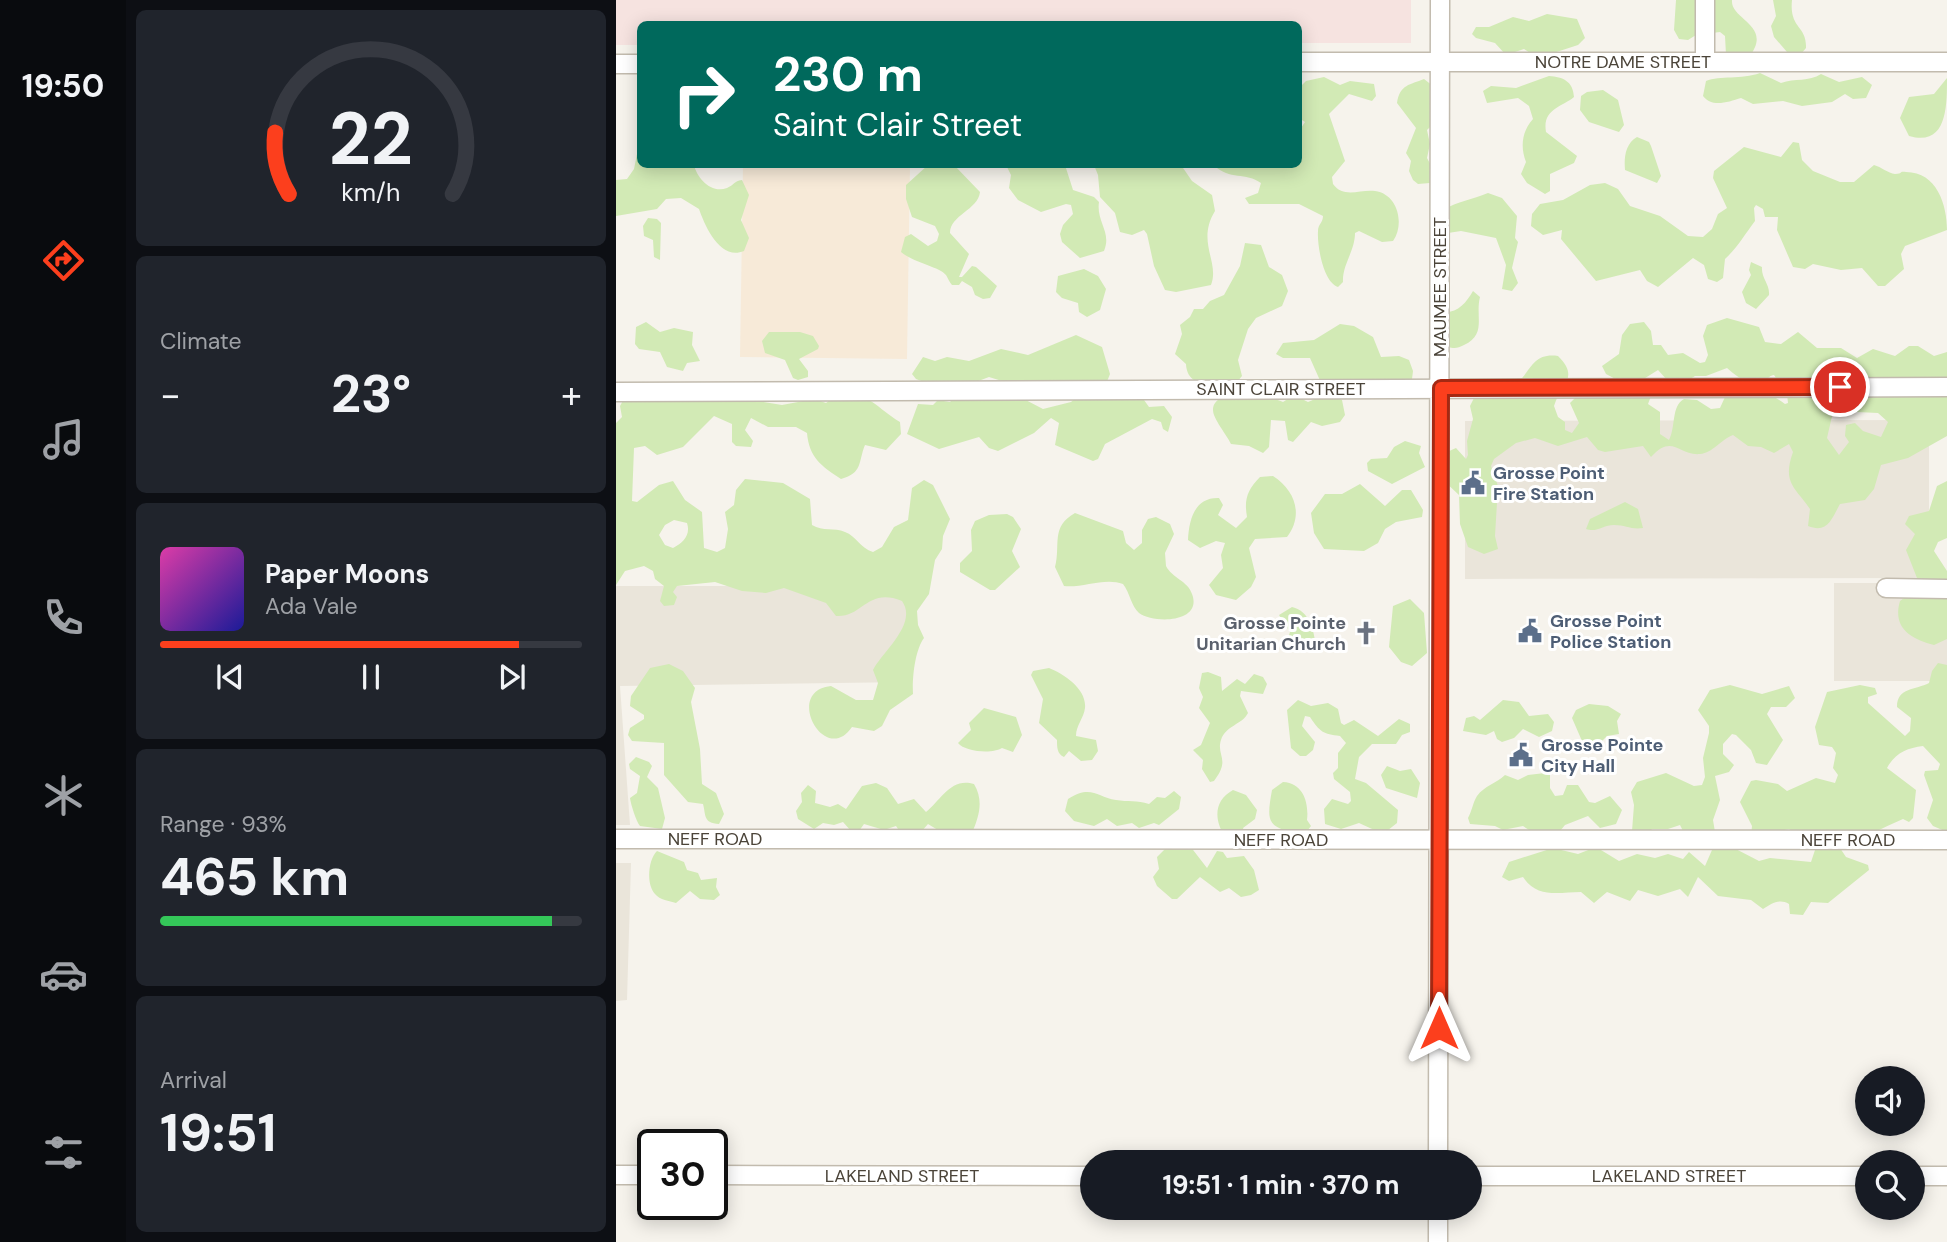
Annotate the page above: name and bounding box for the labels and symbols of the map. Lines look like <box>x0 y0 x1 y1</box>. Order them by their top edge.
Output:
street label: NOTRE DAME STREET <box>1535 50 1711 74</box>
street label: MAUMEE STREET <box>1428 217 1452 357</box>
pin <box>1810 357 1870 417</box>
street label: SAINT CLAIR STREET <box>1196 377 1366 401</box>
place label: Grosse Point Fire Station <box>1493 461 1605 506</box>
public building icon: Grosse Point Fire Station <box>1459 469 1487 497</box>
place label: Grosse Point Police Station <box>1550 609 1671 654</box>
place label: Grosse Pointe Unitarian Church <box>1196 611 1346 656</box>
public building icon: Grosse Point Police Station <box>1516 617 1544 645</box>
church icon: Grosse Pointe Unitarian Church <box>1352 619 1380 647</box>
place label: Grosse Pointe City Hall <box>1541 733 1664 778</box>
public building icon: Grosse Pointe City Hall <box>1507 741 1535 769</box>
street label: NEFF ROAD <box>668 827 762 851</box>
street label: NEFF ROAD <box>1234 828 1328 852</box>
street label: NEFF ROAD <box>1801 828 1895 852</box>
position arrow <box>1402 991 1476 1065</box>
speed limit sign: 30 <box>637 1129 728 1220</box>
street label: LAKELAND STREET <box>825 1164 979 1188</box>
street label: LAKELAND STREET <box>1592 1164 1746 1188</box>

